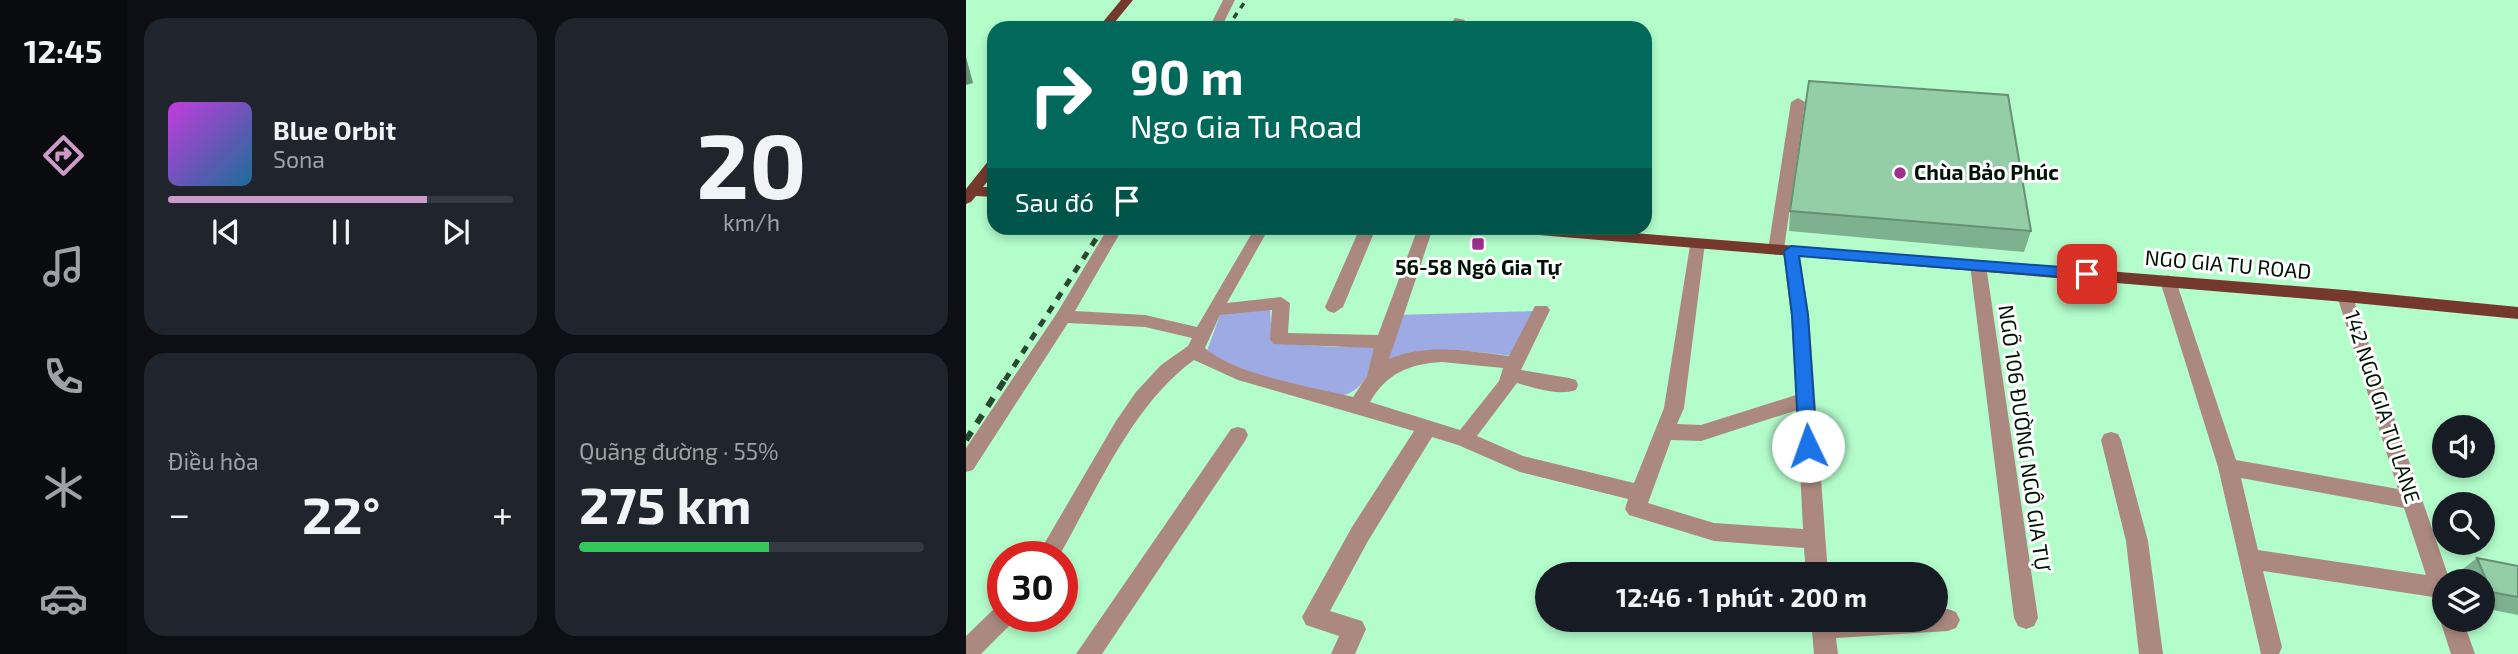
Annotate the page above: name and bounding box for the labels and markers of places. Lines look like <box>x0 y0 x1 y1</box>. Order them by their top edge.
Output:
place label: Chùa Bảo Phúc <box>1914 159 2059 184</box>
marker: Chùa Bảo Phúc <box>1892 165 1908 181</box>
marker: 56-58 Ngô Gia Tự <box>1470 236 1486 252</box>
pin <box>2057 244 2117 304</box>
place label: 56-58 Ngô Gia Tự <box>1395 254 1562 279</box>

